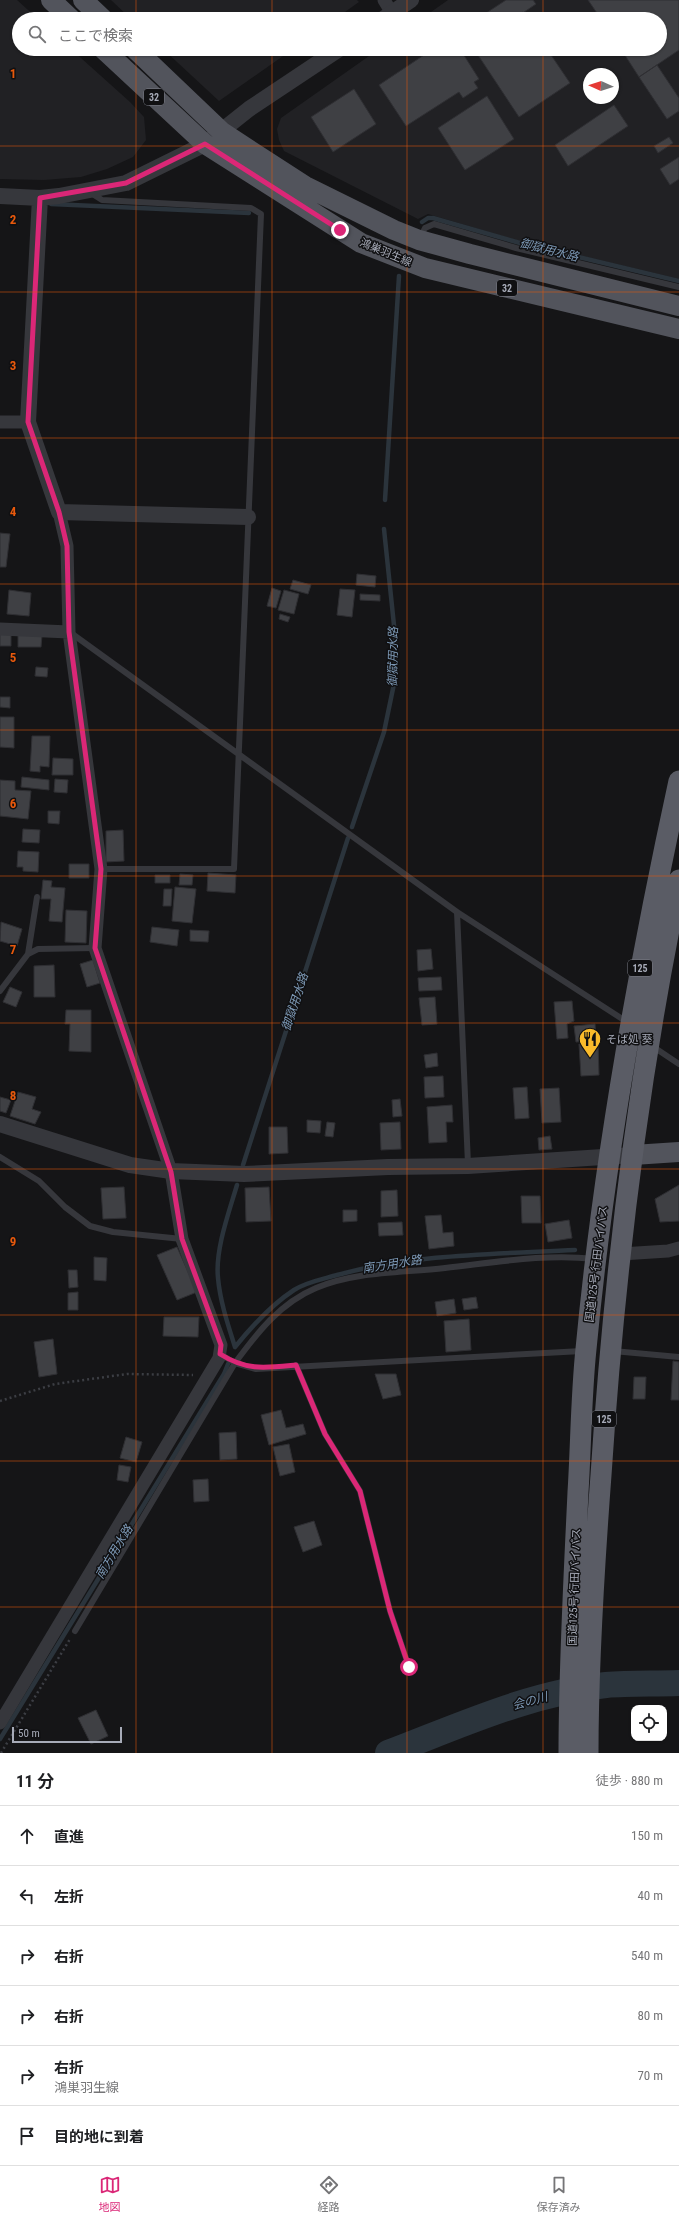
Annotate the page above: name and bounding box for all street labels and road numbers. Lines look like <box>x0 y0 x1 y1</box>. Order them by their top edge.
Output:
road number: 32 <box>144 89 164 105</box>
street label: 鴻巣羽生線 <box>358 236 414 269</box>
road number: 32 <box>497 280 517 296</box>
road number: 125 <box>628 960 652 976</box>
street label: 国道125号 行田バイパス <box>583 1205 610 1323</box>
road number: 125 <box>592 1411 616 1427</box>
street label: 国道125号 行田バイパス <box>566 1528 583 1646</box>

